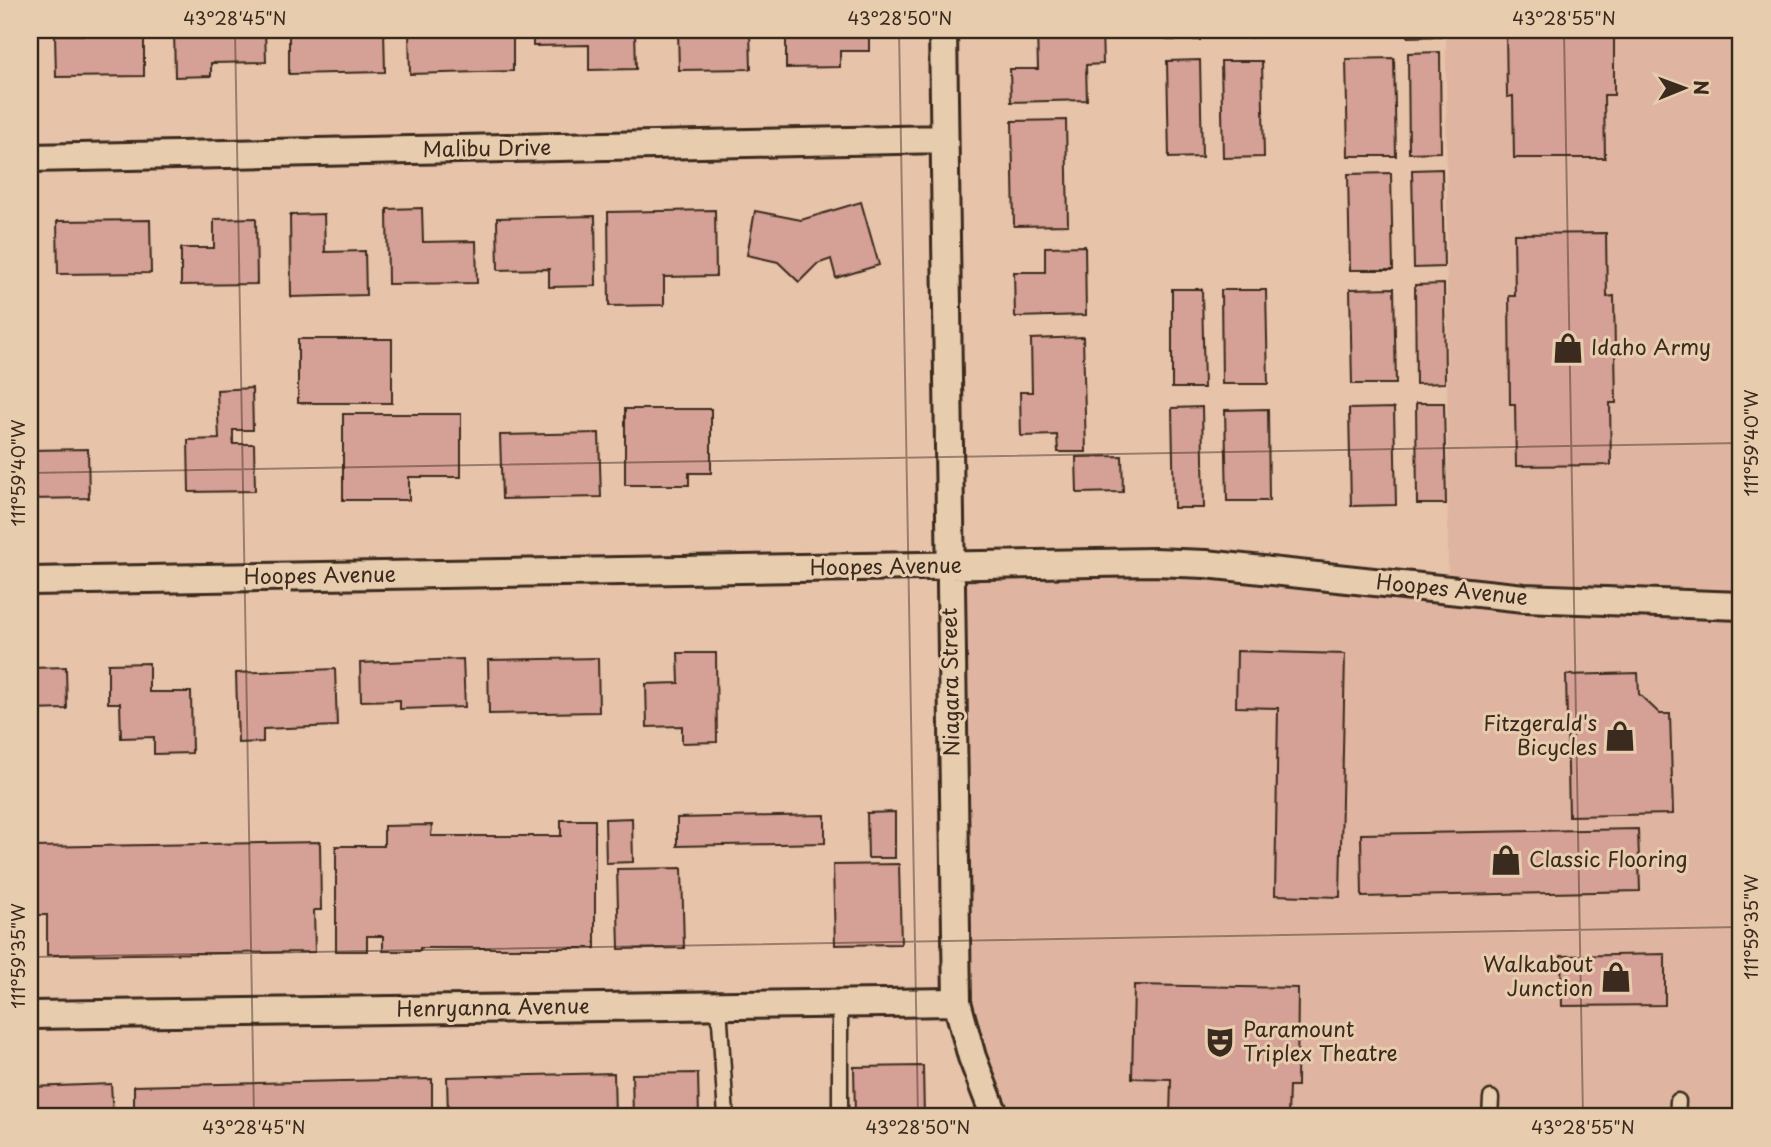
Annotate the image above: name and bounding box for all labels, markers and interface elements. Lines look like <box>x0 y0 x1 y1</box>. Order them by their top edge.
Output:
text: 43°28'45"N <box>183 4 287 31</box>
text: 43°28'50"N <box>848 4 952 31</box>
text: 43°28'55"N <box>1512 4 1616 31</box>
north arrow <box>1648 52 1718 122</box>
text: N <box>1688 80 1716 95</box>
street label: Malibu Drive <box>422 130 552 164</box>
place label: Idaho Army <box>1591 330 1711 362</box>
shop icon: Idaho Army <box>1551 331 1585 365</box>
text: 111°59'40"W <box>1737 389 1764 496</box>
text: 111°59'40"W <box>4 419 31 526</box>
street label: Hoopes Avenue <box>810 548 962 582</box>
street label: Hoopes Avenue <box>244 557 396 591</box>
street label: Hoopes Avenue <box>1375 564 1530 612</box>
street label: Niagara Street <box>932 607 966 757</box>
place label: Fitzgerald's Bicycles <box>1483 706 1597 762</box>
shop icon: Fitzgerald's Bicycles <box>1603 719 1637 753</box>
place label: Classic Flooring <box>1529 842 1688 874</box>
shop icon: Classic Flooring <box>1489 843 1523 877</box>
text: 111°59'35"W <box>1737 874 1764 980</box>
text: 111°59'35"W <box>4 903 31 1009</box>
place label: Walkabout Junction <box>1483 947 1593 1003</box>
shop icon: Walkabout Junction <box>1599 960 1633 994</box>
street label: Henryanna Avenue <box>396 988 590 1024</box>
place label: Paramount Triplex Theatre <box>1243 1012 1398 1068</box>
theatre icon: Paramount Triplex Theatre <box>1203 1025 1237 1059</box>
text: 43°28'45"N <box>202 1113 306 1140</box>
text: 43°28'50"N <box>866 1113 970 1140</box>
text: 43°28'55"N <box>1531 1113 1635 1140</box>

